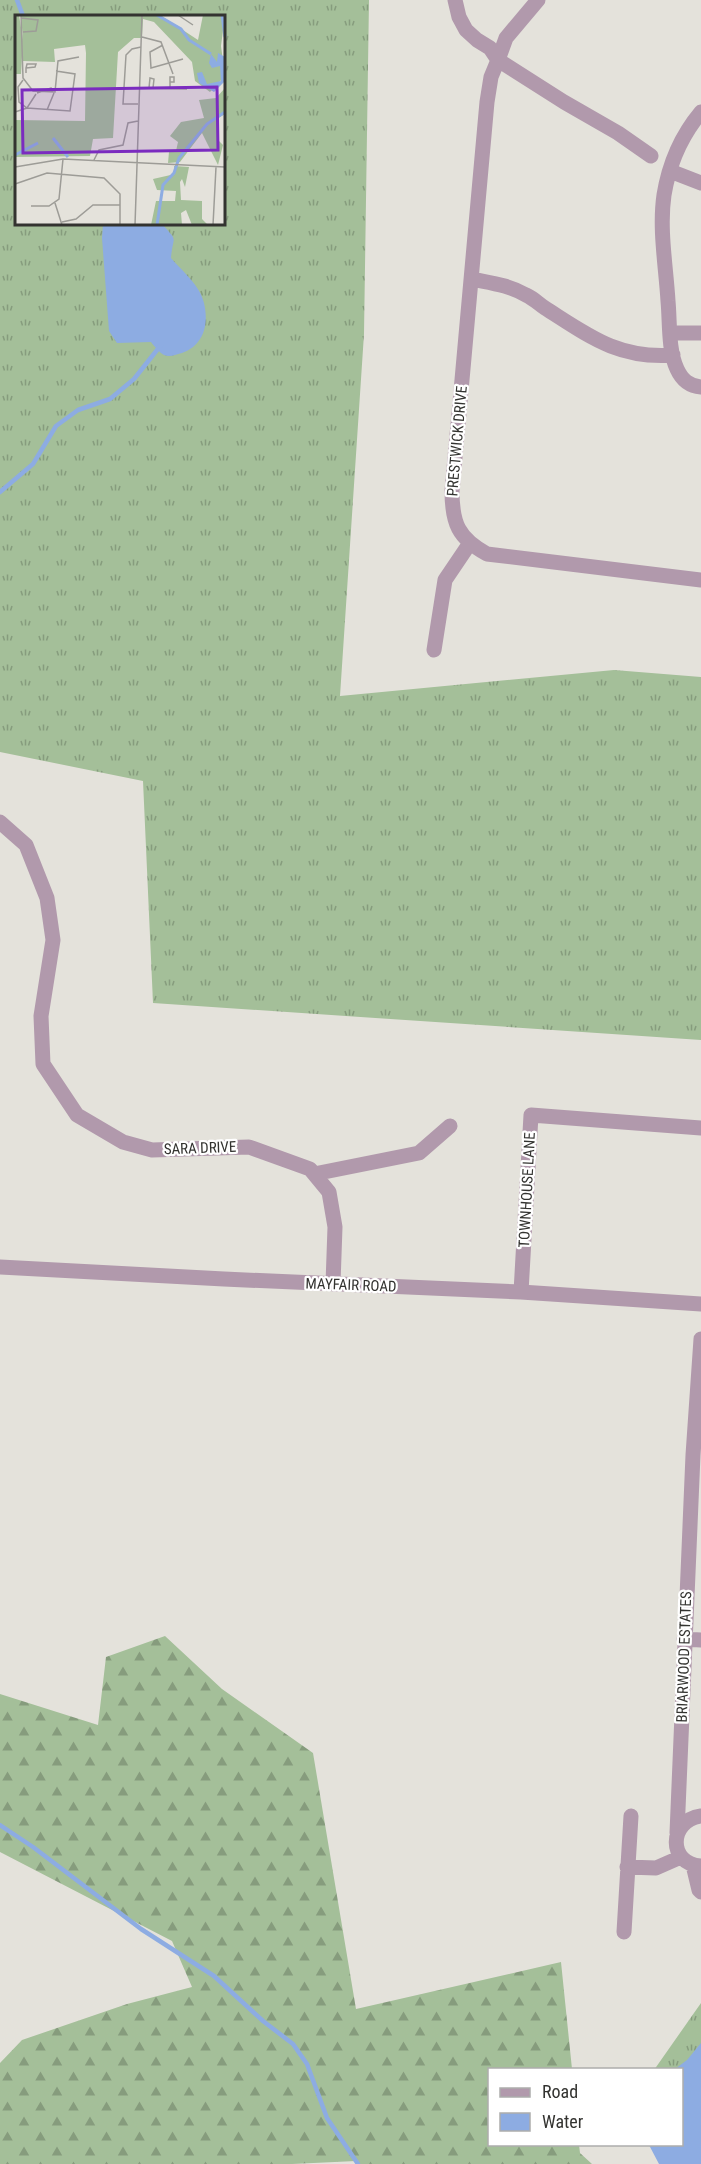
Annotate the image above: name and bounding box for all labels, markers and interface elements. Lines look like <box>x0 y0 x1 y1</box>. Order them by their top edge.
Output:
inset map <box>15 15 225 225</box>
street label: PRESTWICK DRIVE <box>443 385 471 497</box>
street label: TOWNHOUSE LANE <box>515 1132 539 1248</box>
street label: SARA DRIVE <box>163 1138 237 1158</box>
street label: MAYFAIR ROAD <box>305 1274 397 1296</box>
street label: BRIARWOOD ESTATES <box>673 1591 695 1723</box>
legend <box>488 2068 683 2146</box>
text: Road <box>542 2081 578 2102</box>
text: Water <box>542 2111 584 2132</box>

